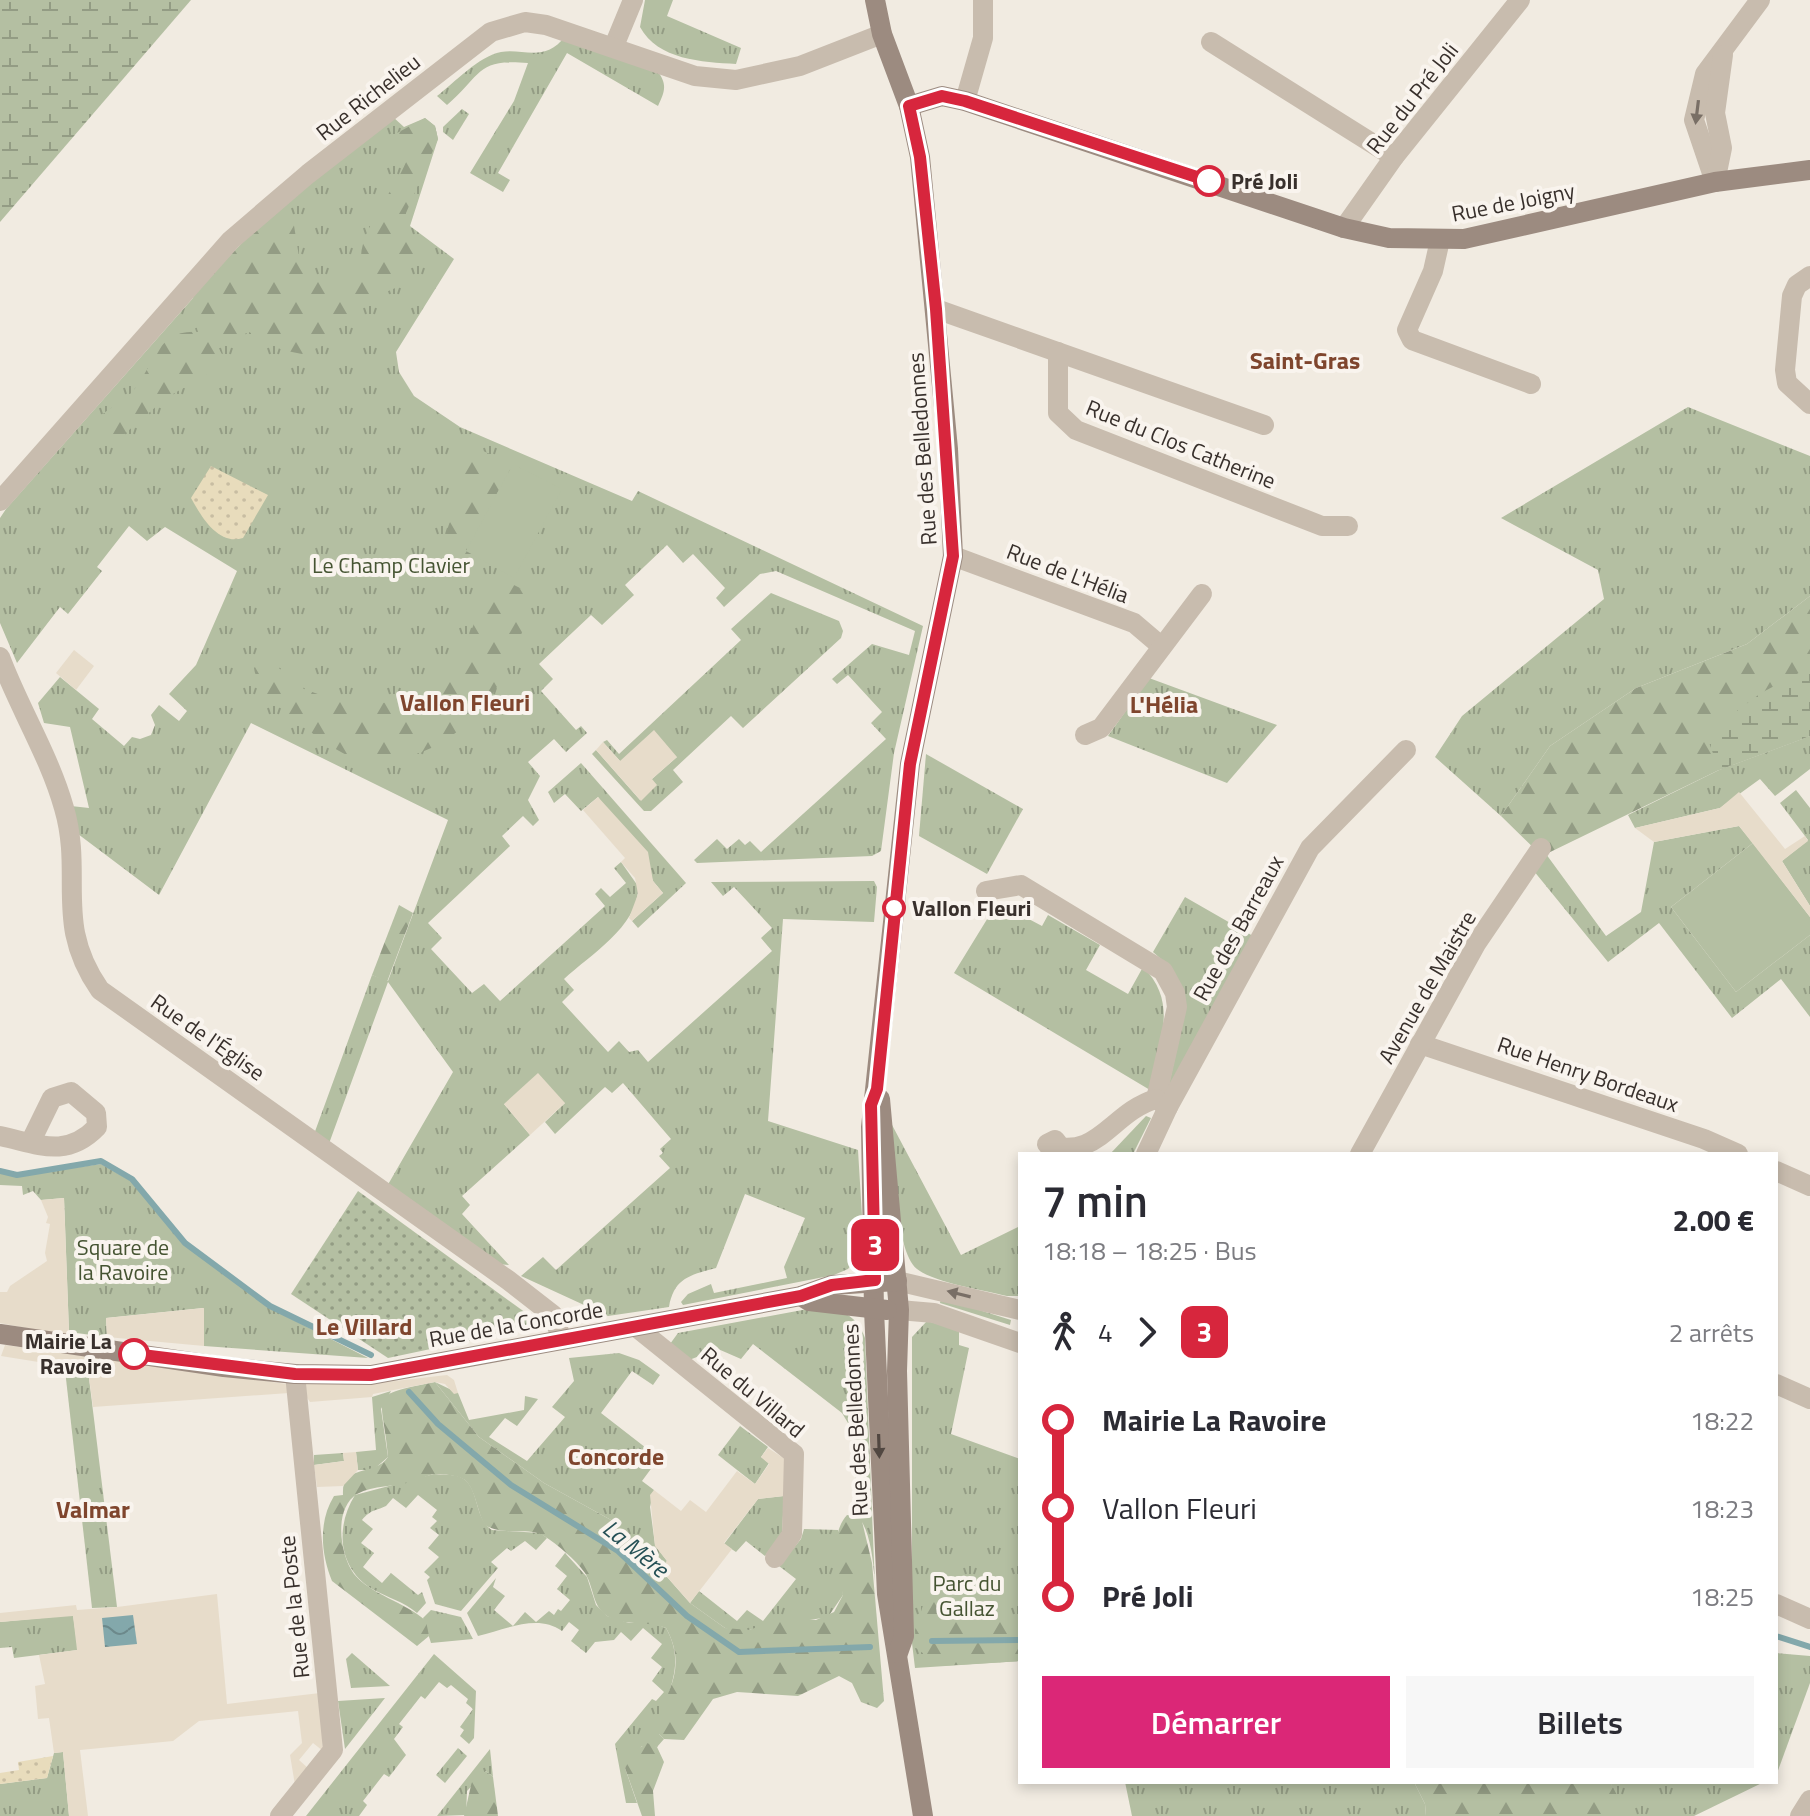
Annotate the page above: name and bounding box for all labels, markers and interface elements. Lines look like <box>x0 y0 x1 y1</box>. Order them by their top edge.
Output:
street label: Rue du Pré Joli <box>1358 35 1466 161</box>
street label: Rue Richelieu <box>308 45 428 149</box>
one-way arrow <box>1691 100 1704 125</box>
place label: Pré Joli <box>1231 164 1298 198</box>
marker: Pré Joli <box>1194 166 1224 196</box>
street label: Rue de Joigny <box>1448 173 1578 231</box>
district label: Saint-Gras <box>1250 342 1360 378</box>
street label: Rue des Belledonnes <box>898 351 946 547</box>
street label: Rue du Clos Catherine <box>1081 390 1281 498</box>
street label: Rue de L'Hélia <box>1002 534 1134 612</box>
park label: Le Champ Clavier <box>312 548 470 582</box>
district label: Vallon Fleuri <box>400 684 530 720</box>
district label: L'Hélia <box>1130 686 1198 722</box>
street label: Rue des Barreaux <box>1184 849 1292 1007</box>
place label: Vallon Fleuri <box>912 891 1031 925</box>
marker: Vallon Fleuri <box>883 897 905 919</box>
street label: Avenue de Maistre <box>1369 904 1485 1070</box>
street label: Rue de l'Église <box>144 985 272 1089</box>
street label: Rue Henry Bordeaux <box>1493 1027 1683 1121</box>
text: 7 min <box>1042 1167 1148 1234</box>
text: 2.00 € <box>1673 1197 1754 1243</box>
line badge: 3 <box>849 1219 901 1271</box>
text: 3 <box>867 1223 883 1266</box>
park label: Square de la Ravoire <box>77 1230 169 1289</box>
text: 18:18 – 18:25 · Bus <box>1042 1231 1257 1270</box>
one-way arrow <box>946 1287 971 1299</box>
street label: Rue de la Concorde <box>426 1292 606 1356</box>
district label: Le Villard <box>316 1308 412 1344</box>
icon: walk <box>1042 1310 1086 1354</box>
icon: forward <box>1125 1310 1169 1354</box>
text: 3 <box>1197 1310 1212 1353</box>
text: 4 <box>1098 1313 1113 1352</box>
text: 2 arrêts <box>1669 1313 1754 1352</box>
street label: Rue des Belledonnes <box>833 1323 877 1517</box>
place label: Mairie La Ravoire <box>25 1324 112 1383</box>
street label: Rue du Villard <box>693 1338 813 1446</box>
marker: Mairie La Ravoire <box>119 1339 149 1369</box>
text: Mairie La Ravoire <box>1102 1397 1326 1443</box>
text: 18:22 <box>1690 1401 1754 1440</box>
one-way arrow <box>873 1434 886 1459</box>
district label: Concorde <box>568 1438 664 1474</box>
text: Vallon Fleuri <box>1102 1485 1257 1531</box>
text: 18:23 <box>1690 1489 1754 1528</box>
district label: Valmar <box>56 1491 130 1527</box>
water label: La Mère <box>595 1510 678 1587</box>
street label: Rue de la Poste <box>270 1534 318 1680</box>
park label: Parc du Gallaz <box>932 1566 1002 1625</box>
text: Pré Joli <box>1102 1573 1193 1619</box>
text: 18:25 <box>1690 1577 1754 1616</box>
button: Démarrer <box>1042 1676 1390 1768</box>
button: Billets <box>1406 1676 1754 1768</box>

